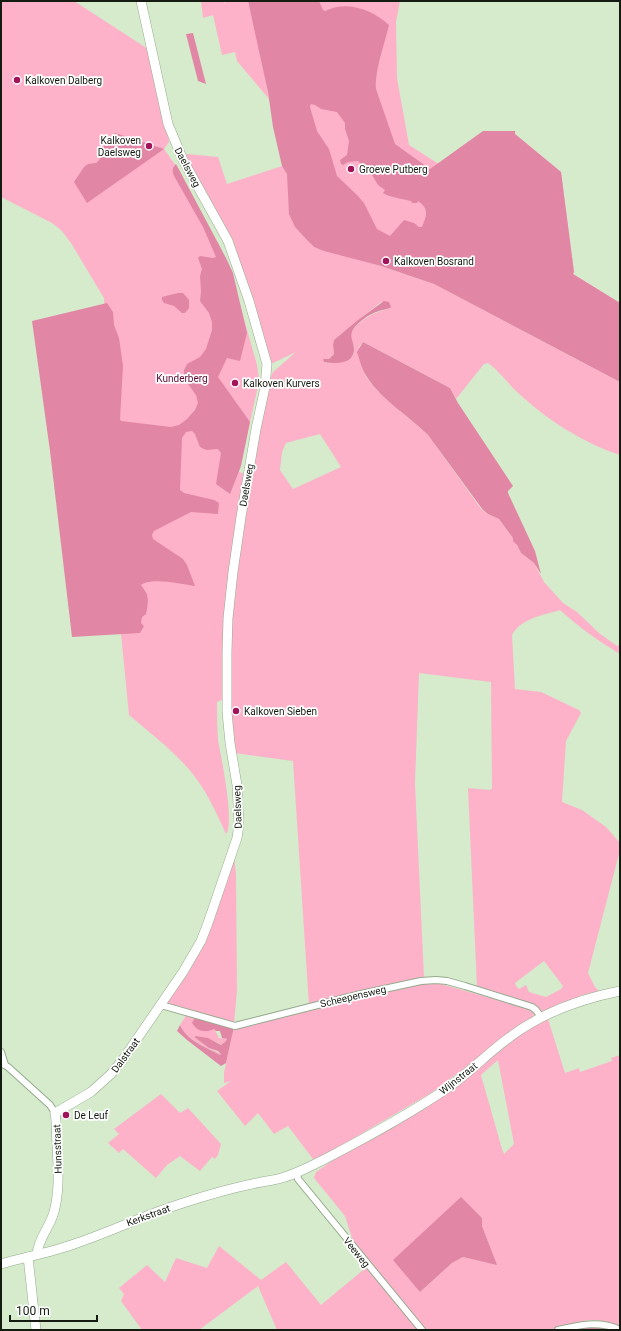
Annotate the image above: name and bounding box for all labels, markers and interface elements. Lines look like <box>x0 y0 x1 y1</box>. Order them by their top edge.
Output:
marker: Kalkoven Dalberg <box>12 75 22 85</box>
place label: Kalkoven Dalberg <box>25 75 102 86</box>
place label: Kalkoven Daelsweg <box>98 135 141 158</box>
marker: Kalkoven Daelsweg <box>144 141 154 151</box>
street label: Daelsweg <box>173 146 203 189</box>
marker: Groeve Putberg <box>346 164 356 174</box>
place label: Groeve Putberg <box>359 164 428 175</box>
marker: Kalkoven Bosrand <box>381 256 391 266</box>
place label: Kalkoven Bosrand <box>394 256 474 267</box>
park label: Kunderberg <box>156 373 208 384</box>
marker: Kalkoven Kurvers <box>230 378 240 388</box>
place label: Kalkoven Kurvers <box>243 378 320 389</box>
street label: Daelsweg <box>237 463 256 507</box>
marker: Kalkoven Sieben <box>231 706 241 716</box>
place label: Kalkoven Sieben <box>244 706 317 717</box>
street label: Daelsweg <box>231 785 244 829</box>
street label: Scheepensweg <box>319 984 387 1009</box>
street label: Dalstraat <box>109 1036 142 1075</box>
street label: Wijnstraat <box>437 1060 479 1097</box>
marker: De Leuf <box>61 1110 71 1120</box>
place label: De Leuf <box>74 1110 109 1121</box>
street label: Hunsstraat <box>51 1124 64 1174</box>
street label: Kerkstraat <box>125 1202 172 1228</box>
street label: Veeweg <box>341 1235 372 1269</box>
scale bar <box>10 1297 97 1323</box>
text: 100 m <box>16 1304 50 1318</box>

